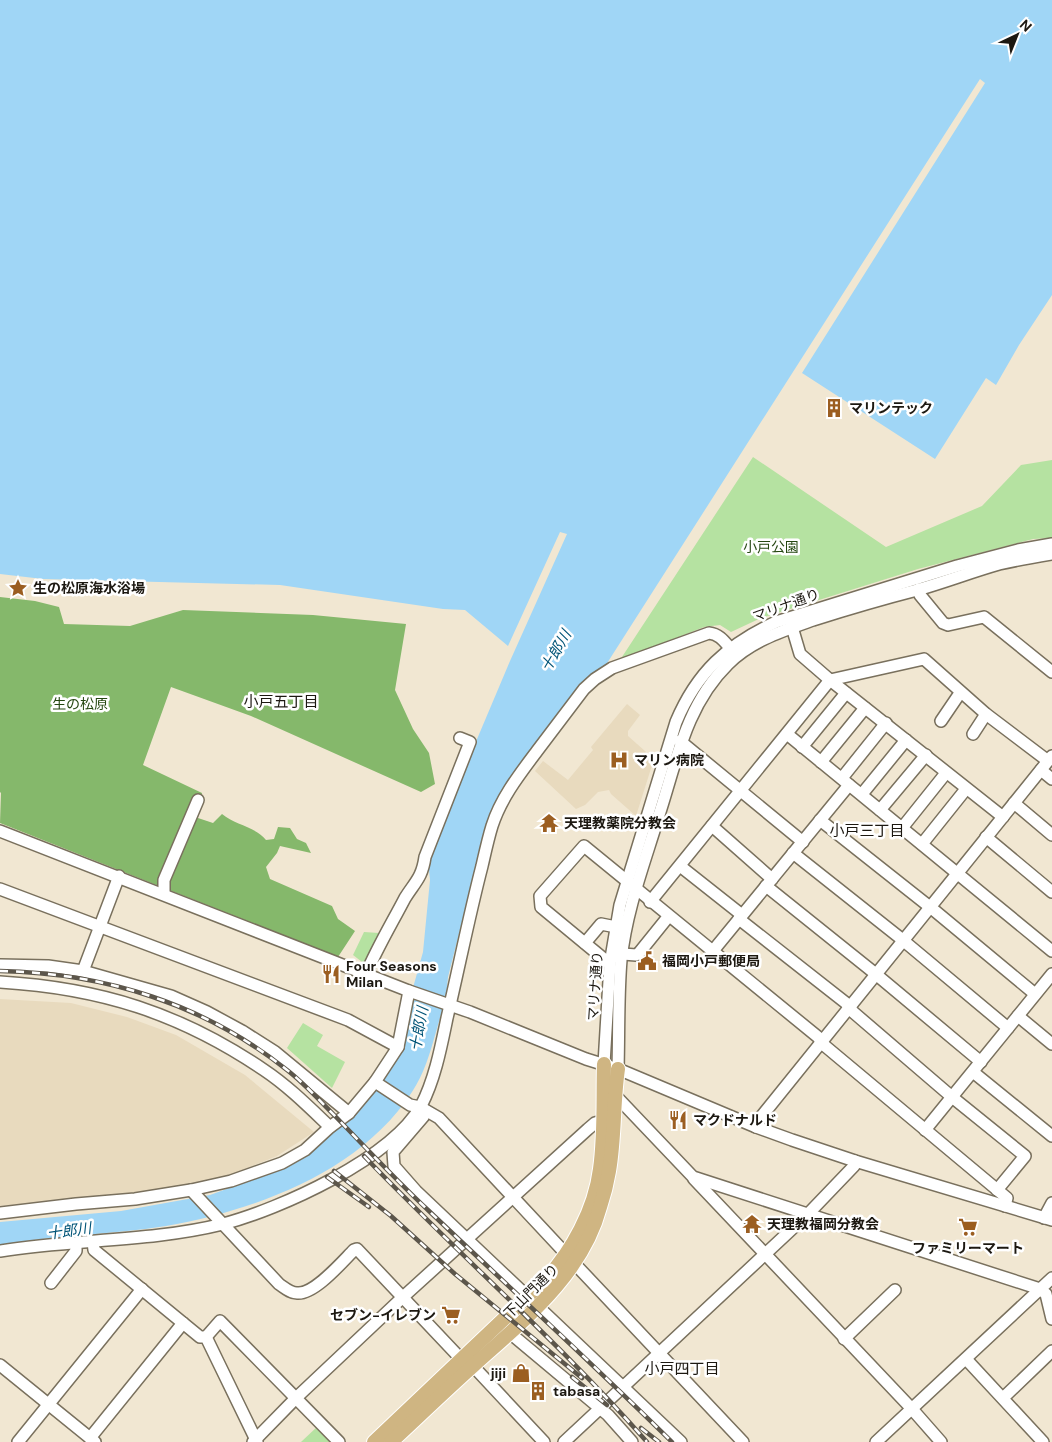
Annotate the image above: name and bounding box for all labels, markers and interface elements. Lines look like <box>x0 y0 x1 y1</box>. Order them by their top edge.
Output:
north arrow <box>992 10 1042 60</box>
text: N <box>1016 15 1036 36</box>
building icon: マリンテック <box>823 397 845 419</box>
place label: マリンテック <box>849 399 933 417</box>
park label: 小戸公園 <box>743 538 799 556</box>
place icon: 生の松原海水浴場 <box>7 577 29 599</box>
place label: 生の松原海水浴場 <box>33 579 145 597</box>
street label: マリナ通り <box>750 585 822 625</box>
water label: 十郎川 <box>536 625 577 675</box>
district label: 小戸五丁目 <box>243 692 319 712</box>
park label: 生の松原 <box>52 695 108 713</box>
hospital icon: マリン病院 <box>608 749 630 771</box>
place label: マリン病院 <box>634 751 704 769</box>
temple icon: 天理教薬院分教会 <box>538 812 560 834</box>
place label: 天理教薬院分教会 <box>564 814 676 832</box>
district label: 小戸三丁目 <box>829 821 905 841</box>
street label: マリナ通り <box>584 950 606 1022</box>
public building icon: 福岡小戸郵便局 <box>636 950 658 972</box>
place label: 福岡小戸郵便局 <box>662 952 760 970</box>
place label: Four Seasons Milan <box>346 957 437 991</box>
restaurant icon: Four Seasons Milan <box>320 963 342 985</box>
water label: 十郎川 <box>405 1003 433 1053</box>
restaurant icon: マクドナルド <box>667 1109 689 1131</box>
place label: マクドナルド <box>693 1111 777 1129</box>
temple icon: 天理教福岡分教会 <box>741 1213 763 1235</box>
place label: 天理教福岡分教会 <box>767 1215 879 1233</box>
supermarket icon: ファミリーマート <box>957 1216 979 1238</box>
water label: 十郎川 <box>45 1218 95 1244</box>
place label: ファミリーマート <box>912 1239 1024 1257</box>
street label: 下山門通り <box>500 1260 562 1322</box>
supermarket icon: セブン-イレブン <box>440 1304 462 1326</box>
place label: セブン-イレブン <box>330 1306 436 1324</box>
district label: 小戸四丁目 <box>644 1359 720 1379</box>
shop icon: jiji <box>510 1362 532 1384</box>
place label: jiji <box>490 1364 506 1382</box>
building icon: tabasa <box>527 1380 549 1402</box>
place label: tabasa <box>553 1382 600 1400</box>

